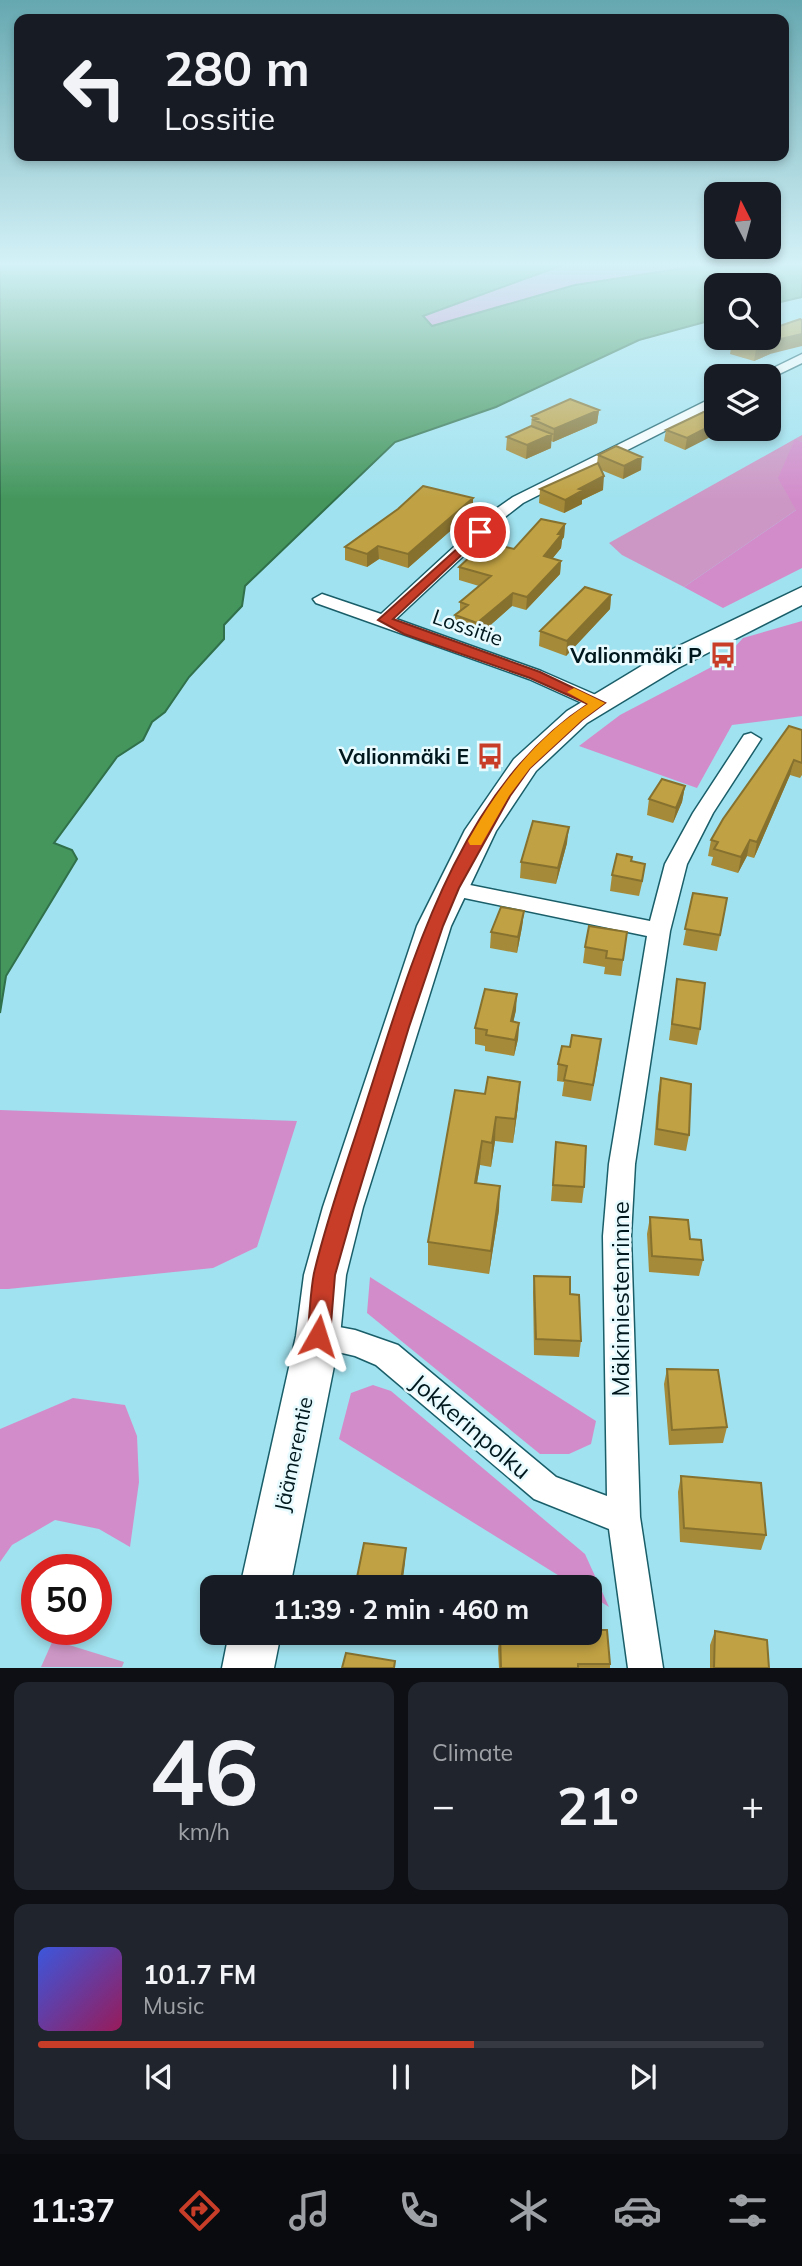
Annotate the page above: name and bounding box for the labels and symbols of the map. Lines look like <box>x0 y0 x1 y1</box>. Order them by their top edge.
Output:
north arrow <box>704 182 780 259</box>
pin <box>450 502 510 562</box>
street label: Lossitie <box>429 603 507 651</box>
bus stop icon: Valionmäki P <box>708 640 738 670</box>
place label: Valionmäki P <box>569 642 702 668</box>
bus stop icon: Valionmäki E <box>475 741 505 771</box>
place label: Valionmäki E <box>338 743 469 769</box>
street label: Mäkimiestenrinne <box>605 1201 635 1397</box>
position arrow <box>281 1299 355 1373</box>
street label: Jokkerinpolku <box>405 1367 537 1485</box>
street label: Jäämerentie <box>268 1394 318 1514</box>
speed limit sign: 50 <box>21 1554 112 1645</box>

